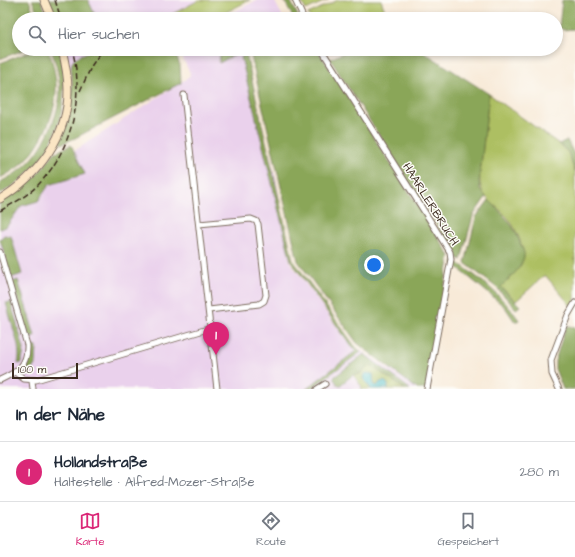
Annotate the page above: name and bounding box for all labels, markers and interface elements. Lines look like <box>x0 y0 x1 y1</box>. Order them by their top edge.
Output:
search box <box>12 12 563 56</box>
icon: search <box>26 23 48 45</box>
text: Hier suchen <box>58 24 139 45</box>
street label: HAARLERBRUCH <box>398 160 463 249</box>
your location <box>364 255 384 275</box>
pin: 1 <box>203 322 229 355</box>
scale bar <box>12 361 78 380</box>
text: 100 m <box>18 362 46 377</box>
text: In der Nähe <box>16 403 105 427</box>
text: Hollandstraße <box>54 452 147 473</box>
text: 1 <box>28 463 30 481</box>
text: 280 m <box>520 463 559 481</box>
text: Haltestelle · Alfred-Mozer-Straße <box>54 473 254 491</box>
tab: Karte <box>76 510 104 549</box>
tab: Route <box>256 510 286 549</box>
tab: Gespeichert <box>438 510 499 549</box>

